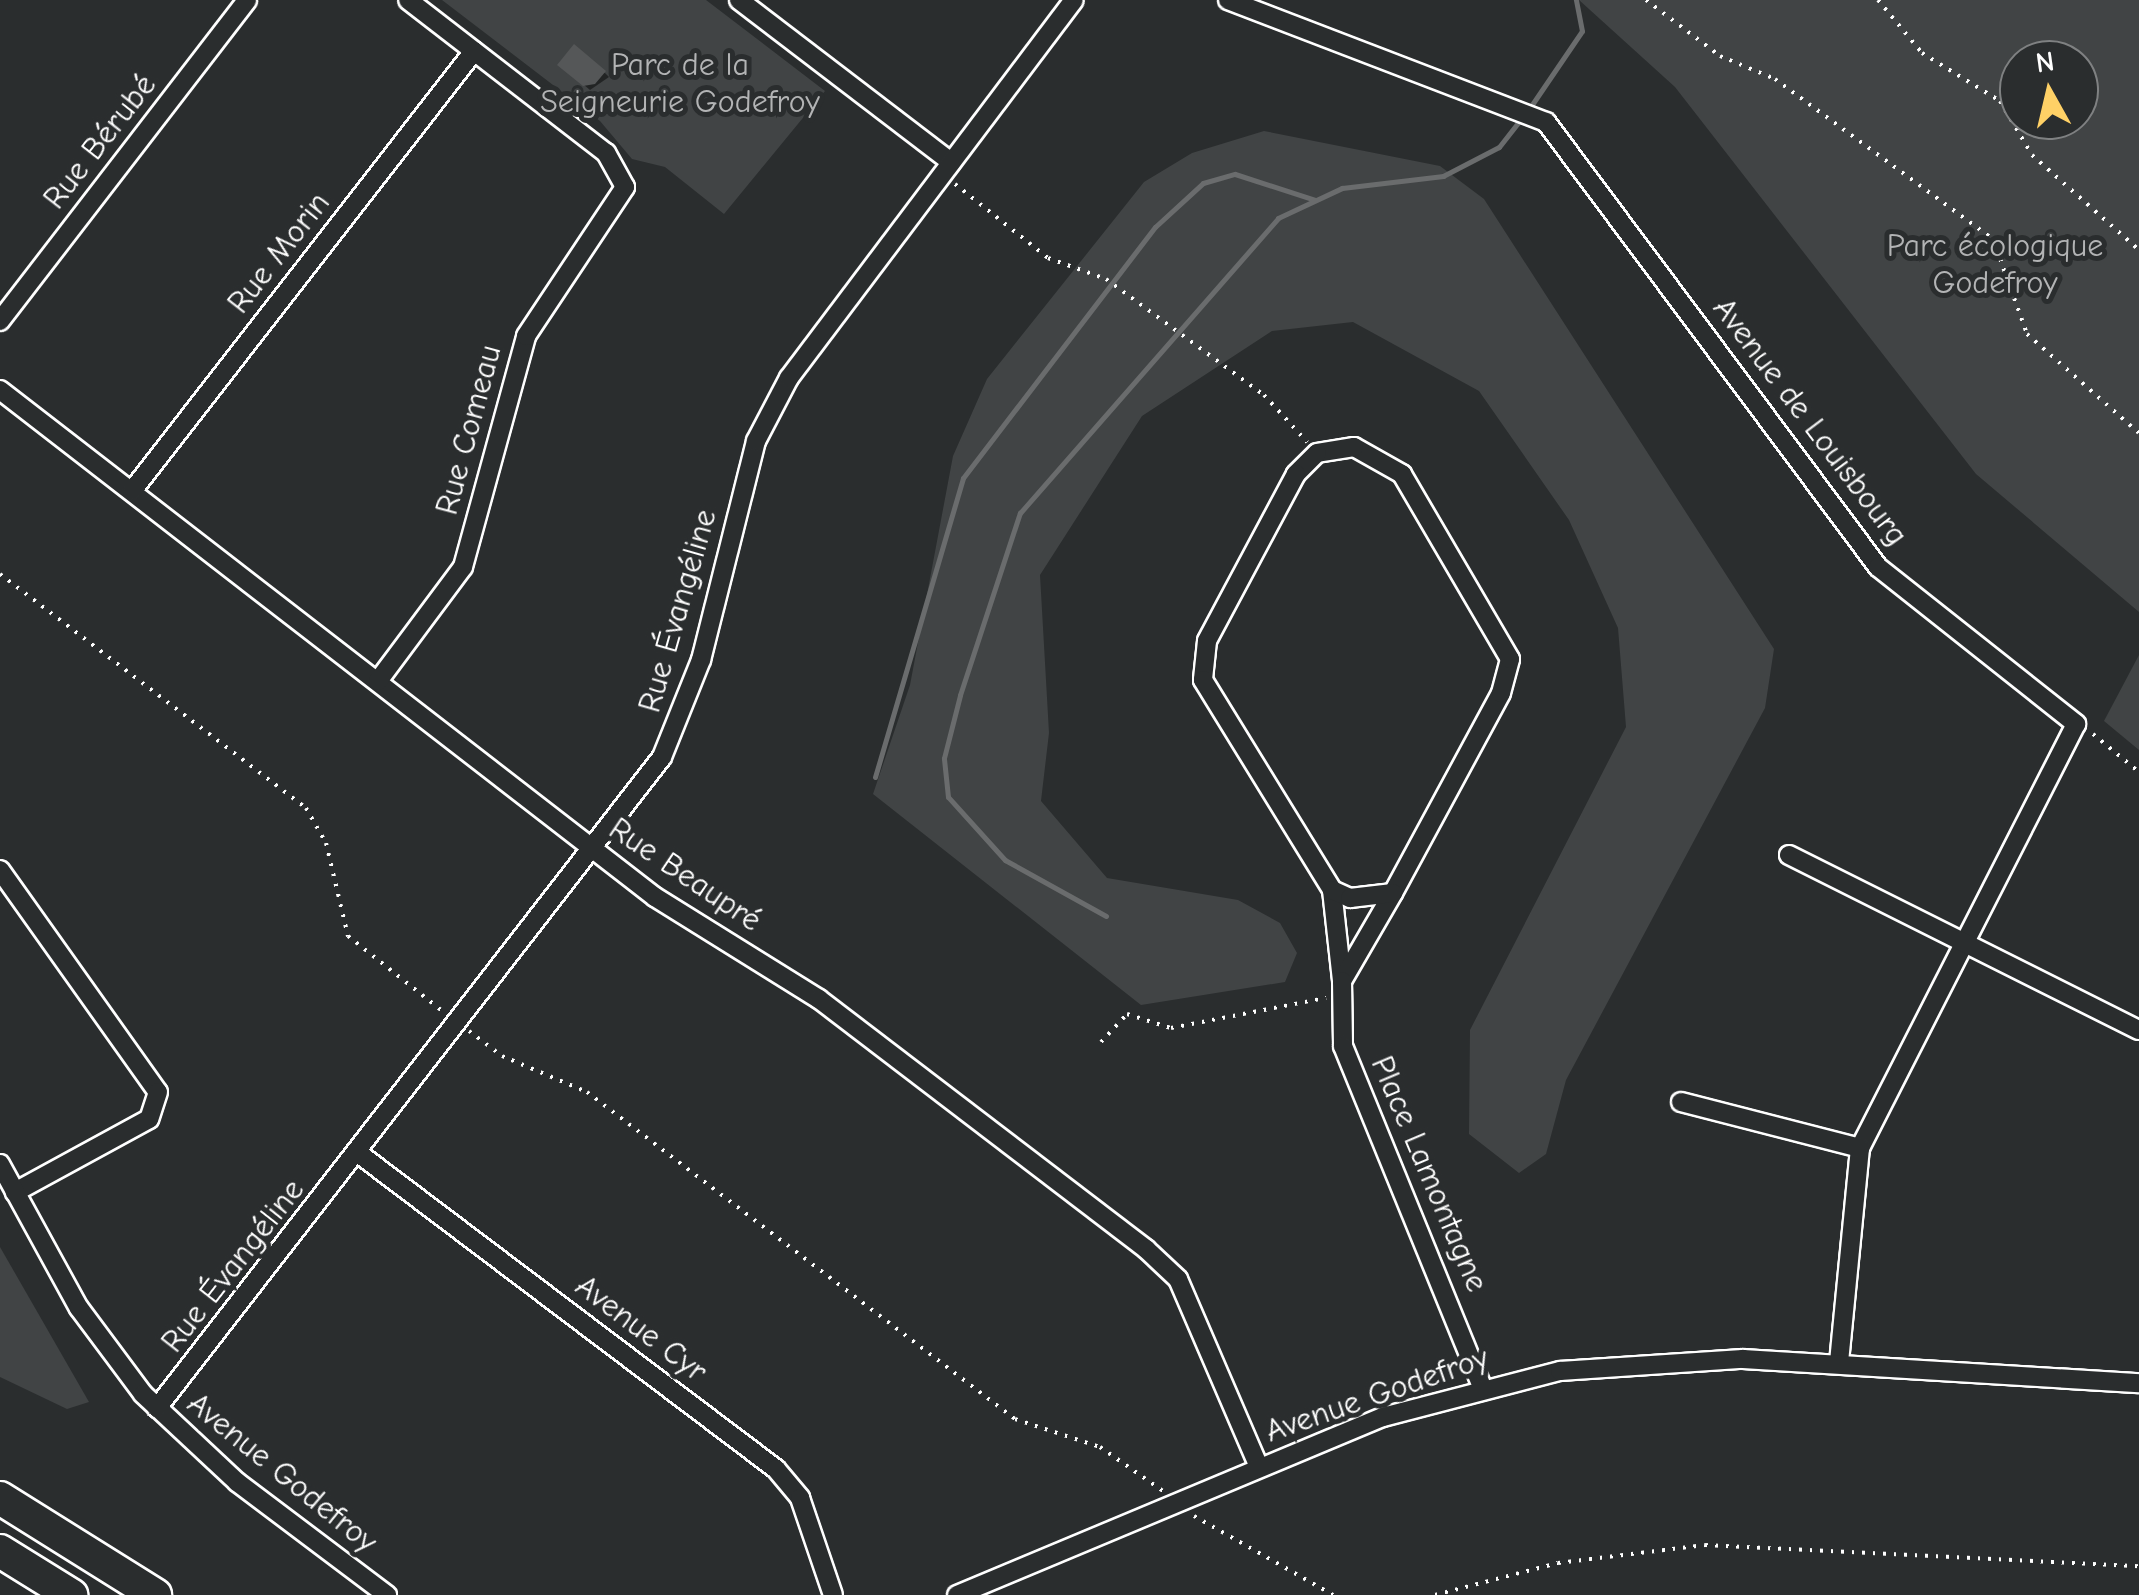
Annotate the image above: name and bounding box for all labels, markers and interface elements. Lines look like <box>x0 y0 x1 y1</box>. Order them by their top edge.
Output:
north arrow <box>1999 40 2099 140</box>
text: N <box>2034 45 2056 79</box>
park label: Parc de la Seigneurie Godefroy <box>540 47 820 122</box>
street label: Rue Bérubé <box>36 67 164 217</box>
street label: Rue Morin <box>220 185 338 321</box>
park label: Parc écologique Godefroy <box>1887 228 2103 303</box>
street label: Avenue de Louisbourg <box>1704 291 1916 553</box>
street label: Rue Comeau <box>428 341 510 519</box>
street label: Rue Évangéline <box>631 505 725 717</box>
street label: Rue Beaupré <box>601 810 769 940</box>
street label: Place Lamontagne <box>1362 1050 1496 1298</box>
street label: Rue Évangéline <box>153 1172 313 1360</box>
street label: Avenue Cyr <box>568 1267 714 1391</box>
street label: Avenue Godefroy <box>1261 1339 1493 1451</box>
street label: Avenue Godefroy <box>179 1385 385 1561</box>

